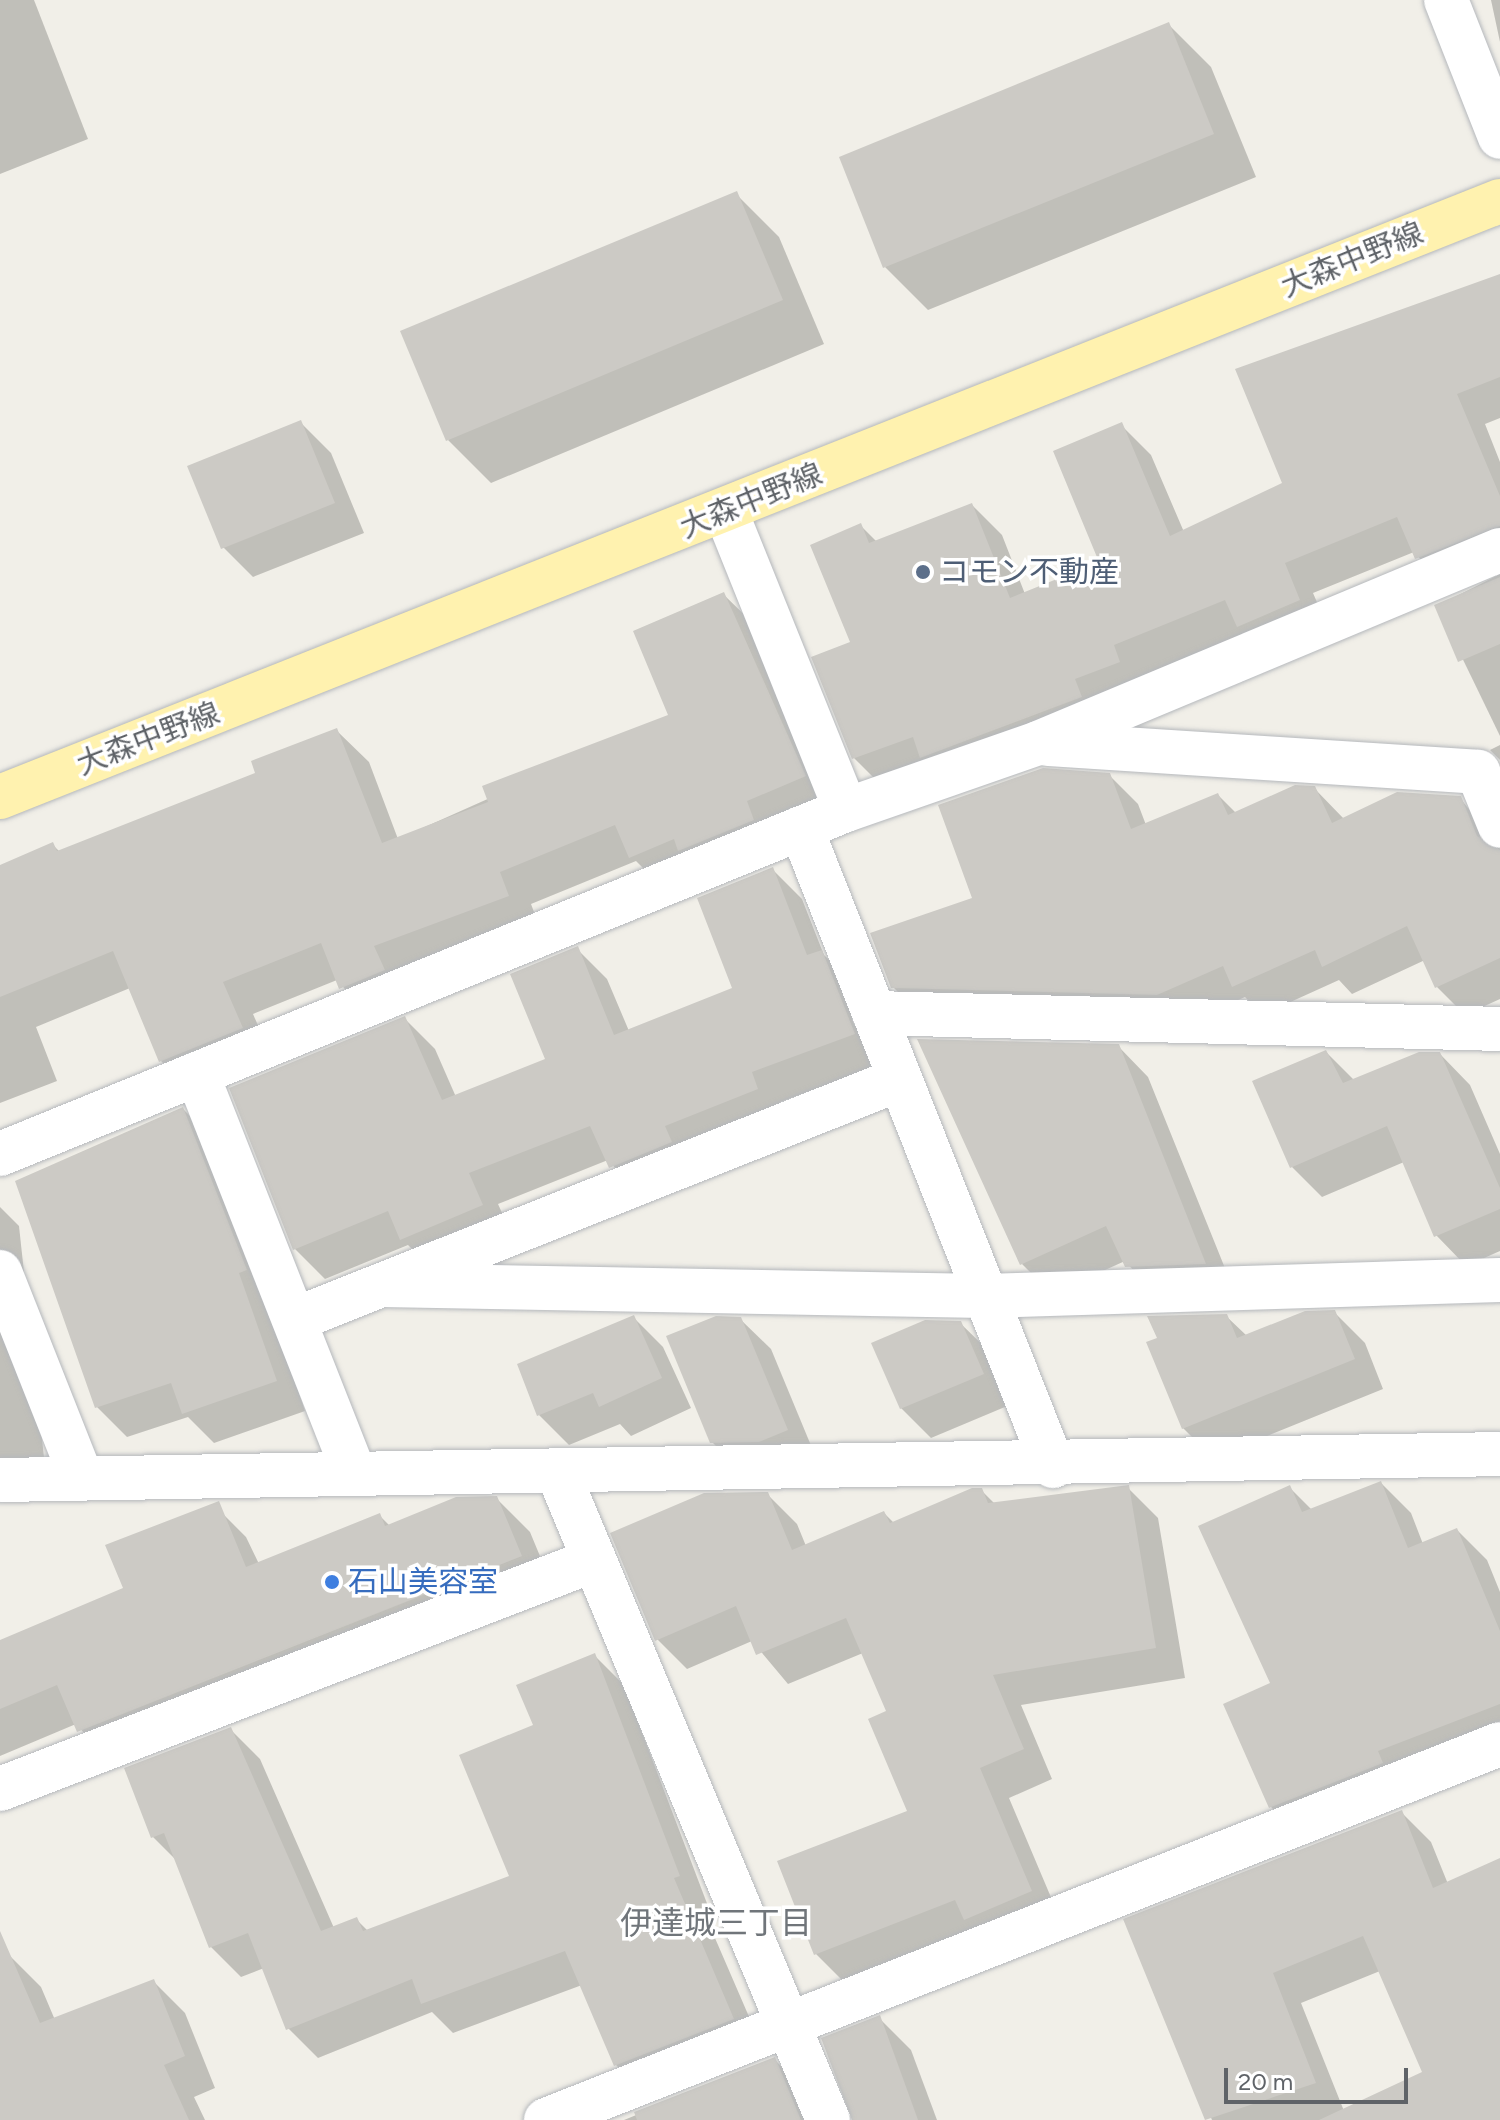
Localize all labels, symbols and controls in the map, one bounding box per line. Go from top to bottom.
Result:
street label: 大森中野線 [1276,215,1428,305]
street label: 大森中野線 [675,456,827,546]
place label: コモン不動産 [939,554,1119,590]
marker: コモン不動産 [914,563,932,581]
street label: 大森中野線 [72,695,224,783]
place label: 石山美容室 [348,1564,498,1600]
marker: 石山美容室 [323,1573,341,1591]
district label: 伊達城三丁目 [620,1904,812,1942]
scale bar [1228,2052,1412,2102]
text: 20 m [1238,2067,1293,2096]

